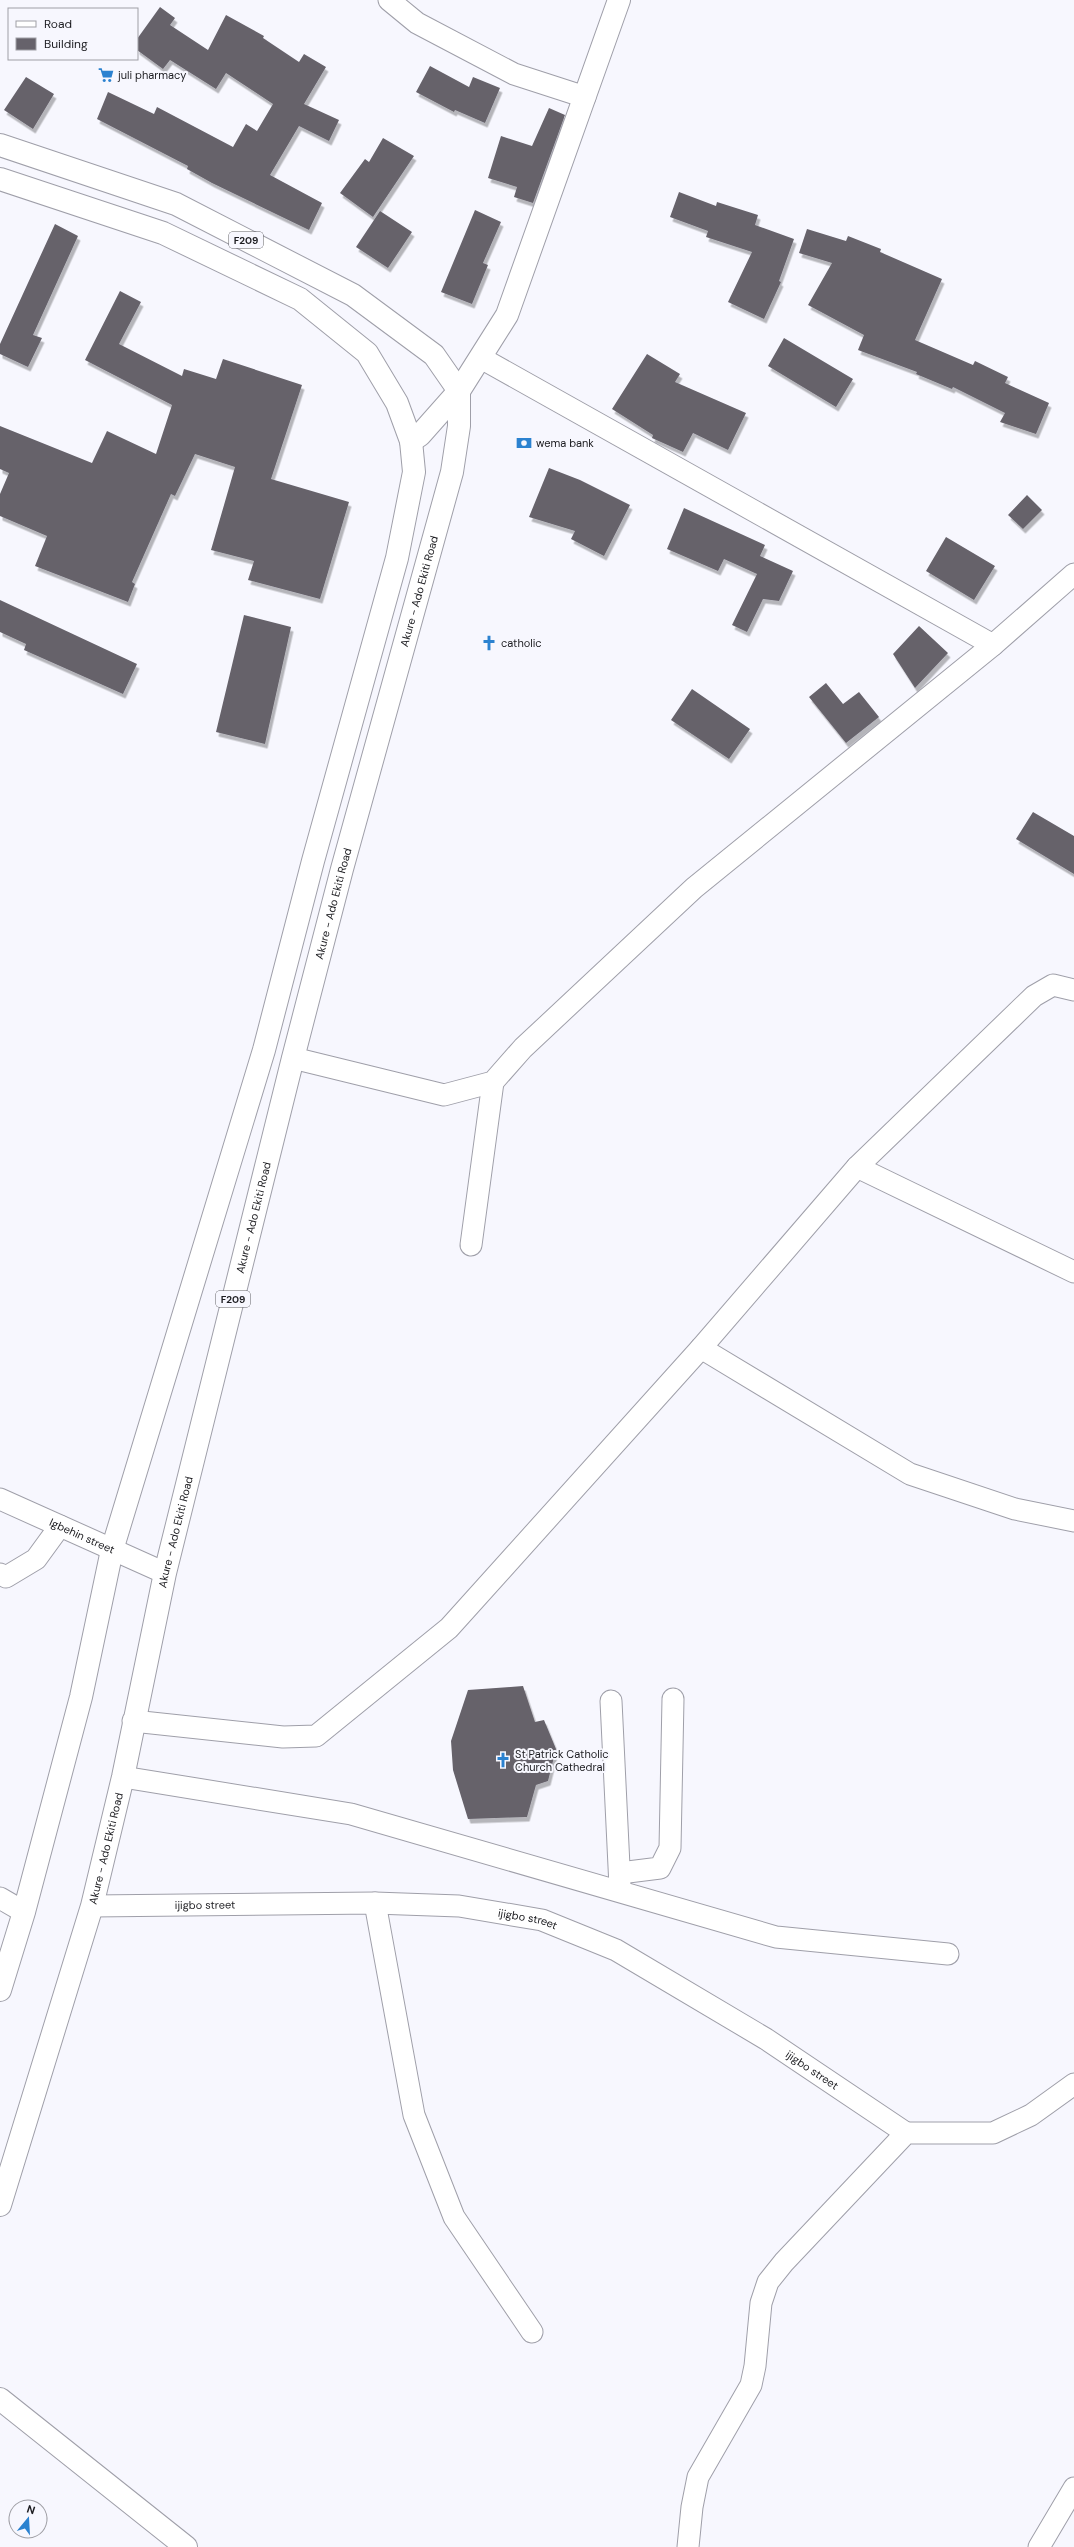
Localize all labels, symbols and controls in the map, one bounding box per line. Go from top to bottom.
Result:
legend [8,8,138,60]
text: Road [44,16,72,32]
text: Building [44,36,88,52]
supermarket icon: juli pharmacy [97,66,115,84]
place label: juli pharmacy [117,68,186,82]
road number: F209 [229,232,263,248]
bank icon: wema bank [515,434,533,452]
place label: wema bank [536,436,594,450]
street label: Akure - Ado Ekiti Road [397,534,441,648]
church icon: catholic [480,634,498,652]
place label: catholic [501,636,542,650]
street label: Akure - Ado Ekiti Road [312,846,355,961]
street label: Akure - Ado Ekiti Road [233,1160,274,1275]
road number: F209 [216,1291,250,1307]
street label: Akure - Ado Ekiti Road [155,1475,196,1589]
street label: Igbehin street [47,1515,117,1557]
place label: St Patrick Catholic Church Cathedral [515,1747,609,1774]
church icon: St Patrick Catholic Church Cathedral [494,1751,512,1769]
street label: Akure - Ado Ekiti Road [86,1791,126,1906]
street label: ijigbo street [175,1897,235,1912]
street label: ijigbo street [497,1906,559,1933]
street label: ijigbo street [783,2047,841,2093]
north arrow [8,2499,48,2539]
text: N [25,2502,37,2517]

